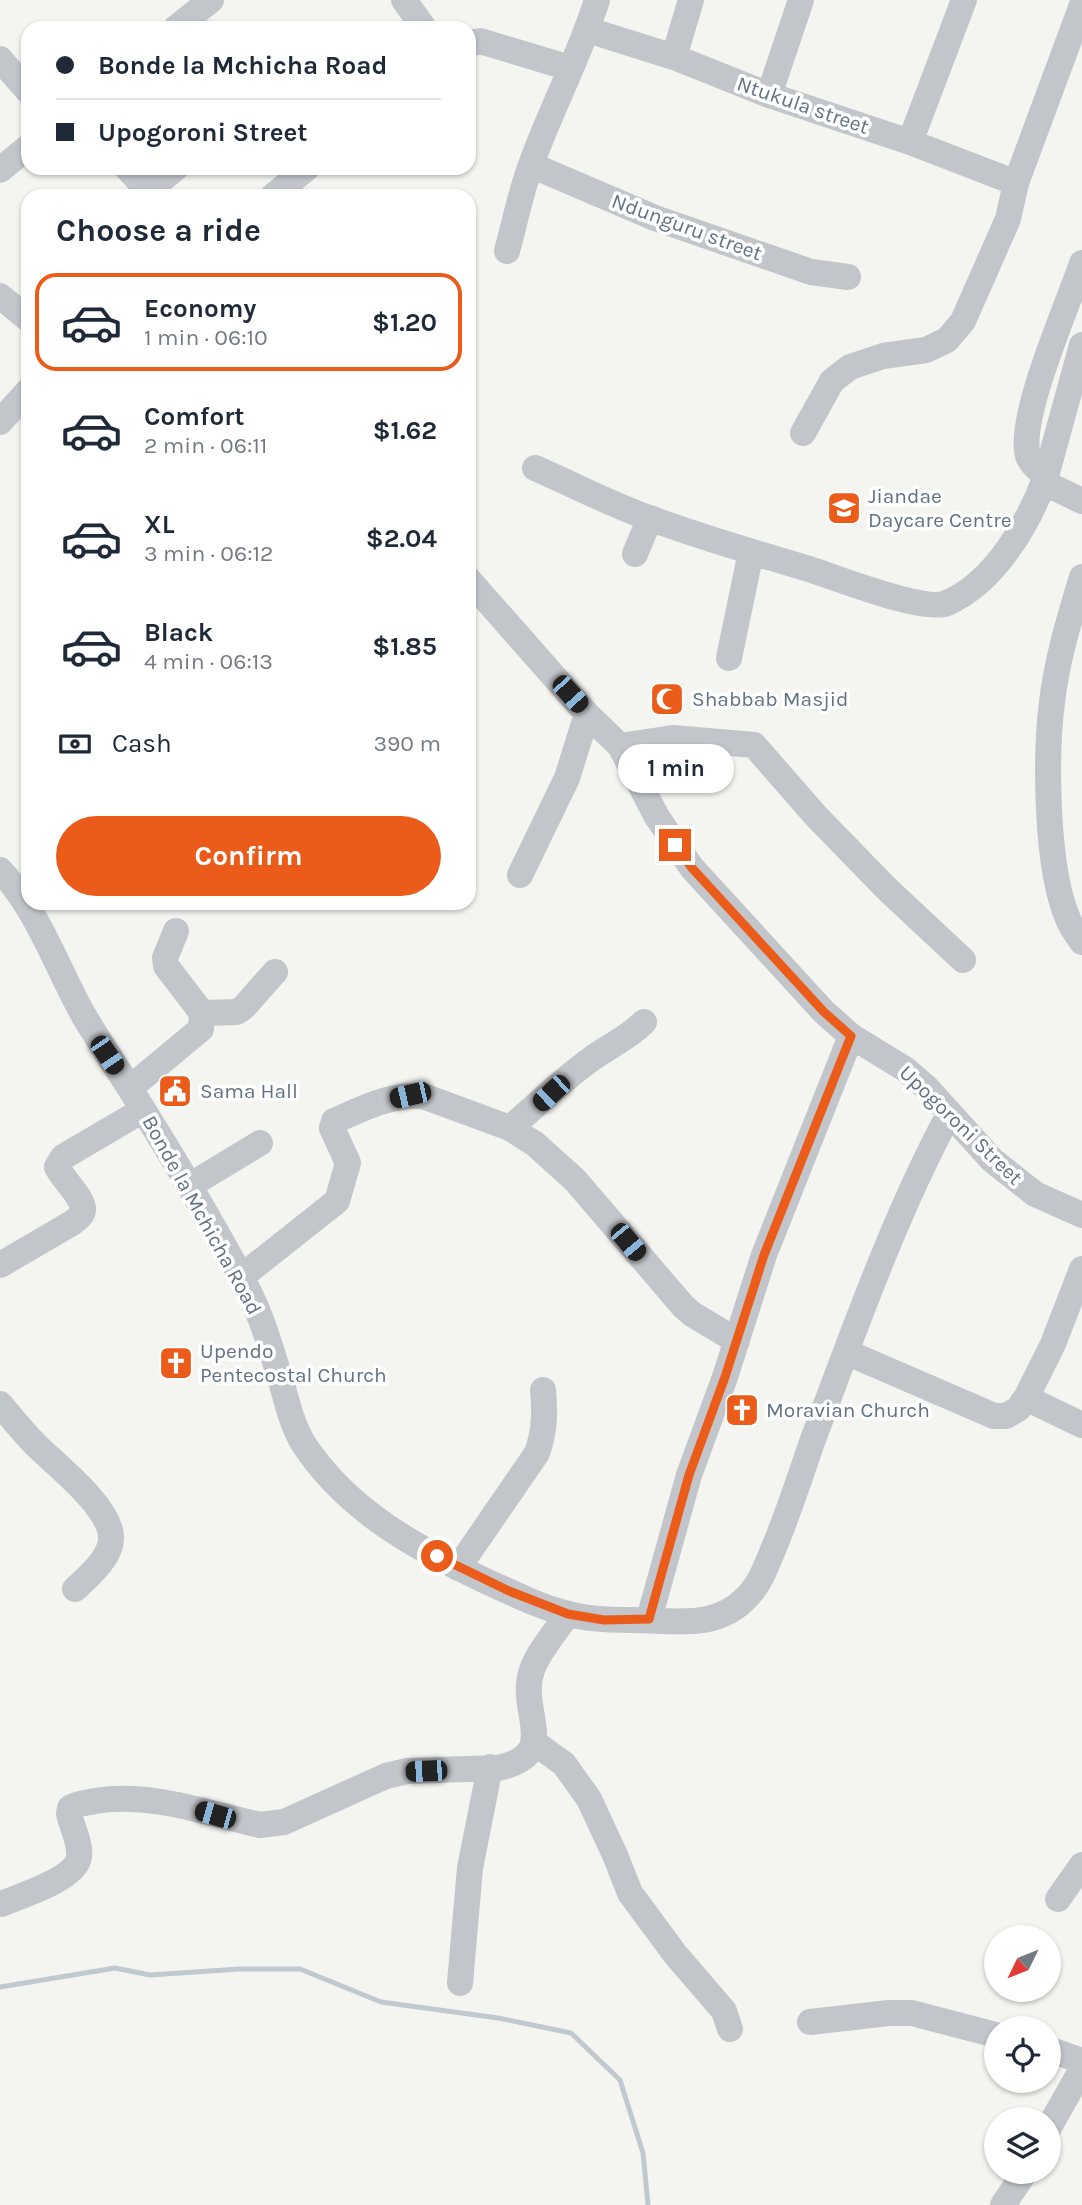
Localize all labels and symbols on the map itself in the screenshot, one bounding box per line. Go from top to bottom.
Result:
street label: Ntukula street [734,71,872,139]
street label: Ndunguru street [609,189,765,265]
place label: Jiandae Daycare Centre [868,484,1012,532]
school or university icon: Jiandae Daycare Centre [825,489,863,527]
car [549,671,592,717]
mosque icon: Shabbab Masjid [648,680,686,718]
place label: Shabbab Masjid [692,687,848,711]
callout: 1 min [617,744,733,792]
route end [659,829,691,861]
car [87,1032,128,1078]
street label: Upogoroni Street [895,1060,1027,1190]
car [529,1071,574,1115]
public building icon: Sama Hall [156,1072,194,1110]
place label: Sama Hall [200,1079,298,1103]
car [388,1080,433,1110]
street label: Bonde la Mchicha Road [137,1111,267,1319]
car [607,1219,650,1265]
place label: Upendo Pentecostal Church [200,1339,387,1387]
church icon: Upendo Pentecostal Church [157,1344,195,1382]
church icon: Moravian Church [723,1391,761,1429]
place label: Moravian Church [766,1398,930,1422]
route start [421,1540,453,1572]
car [405,1760,448,1782]
car [192,1799,239,1831]
north arrow [984,1925,1060,2002]

